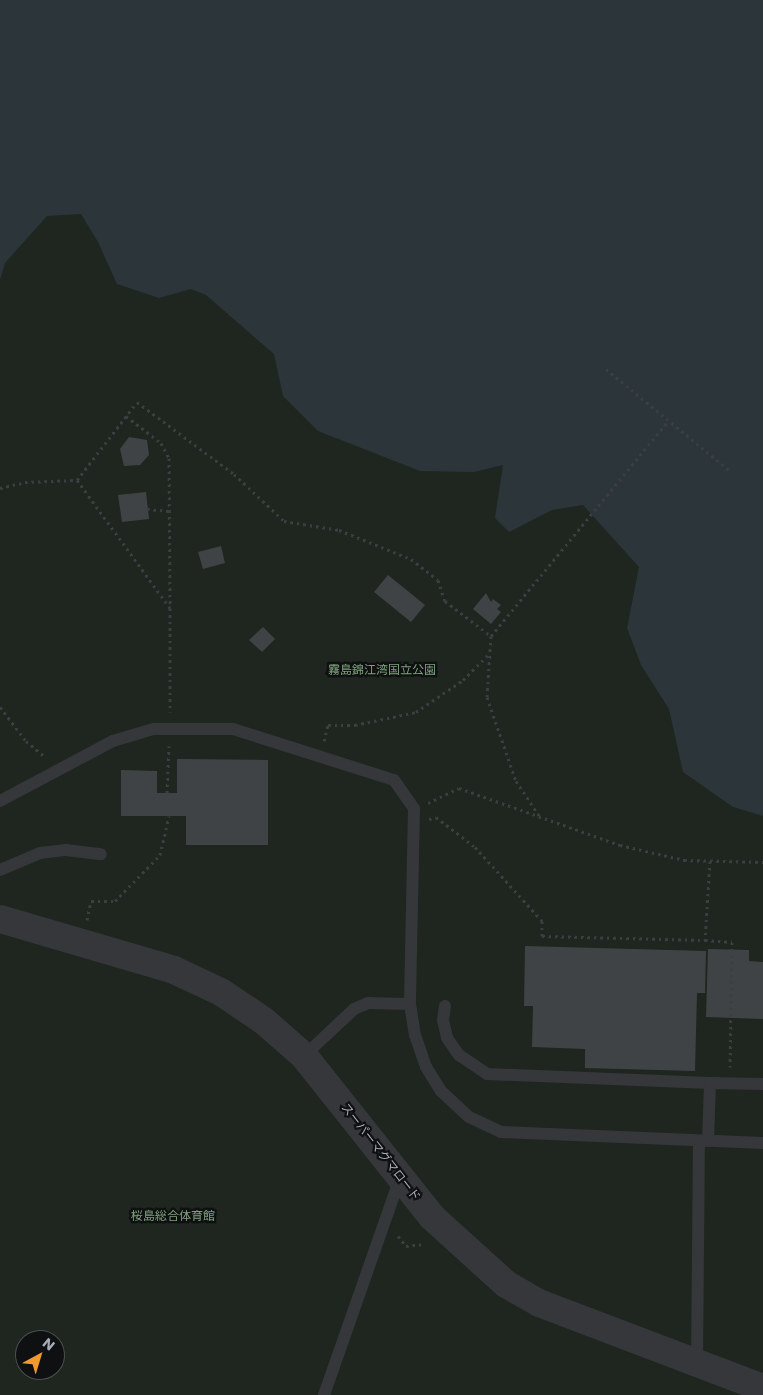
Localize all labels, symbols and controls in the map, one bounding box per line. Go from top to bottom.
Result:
park label: 霧島錦江湾国立公園 [328,663,436,677]
street label: スーパーマグマロード [338,1100,424,1204]
park label: 桜島総合体育館 [131,1209,215,1223]
north arrow [15,1330,65,1380]
text: N [38,1333,59,1355]

